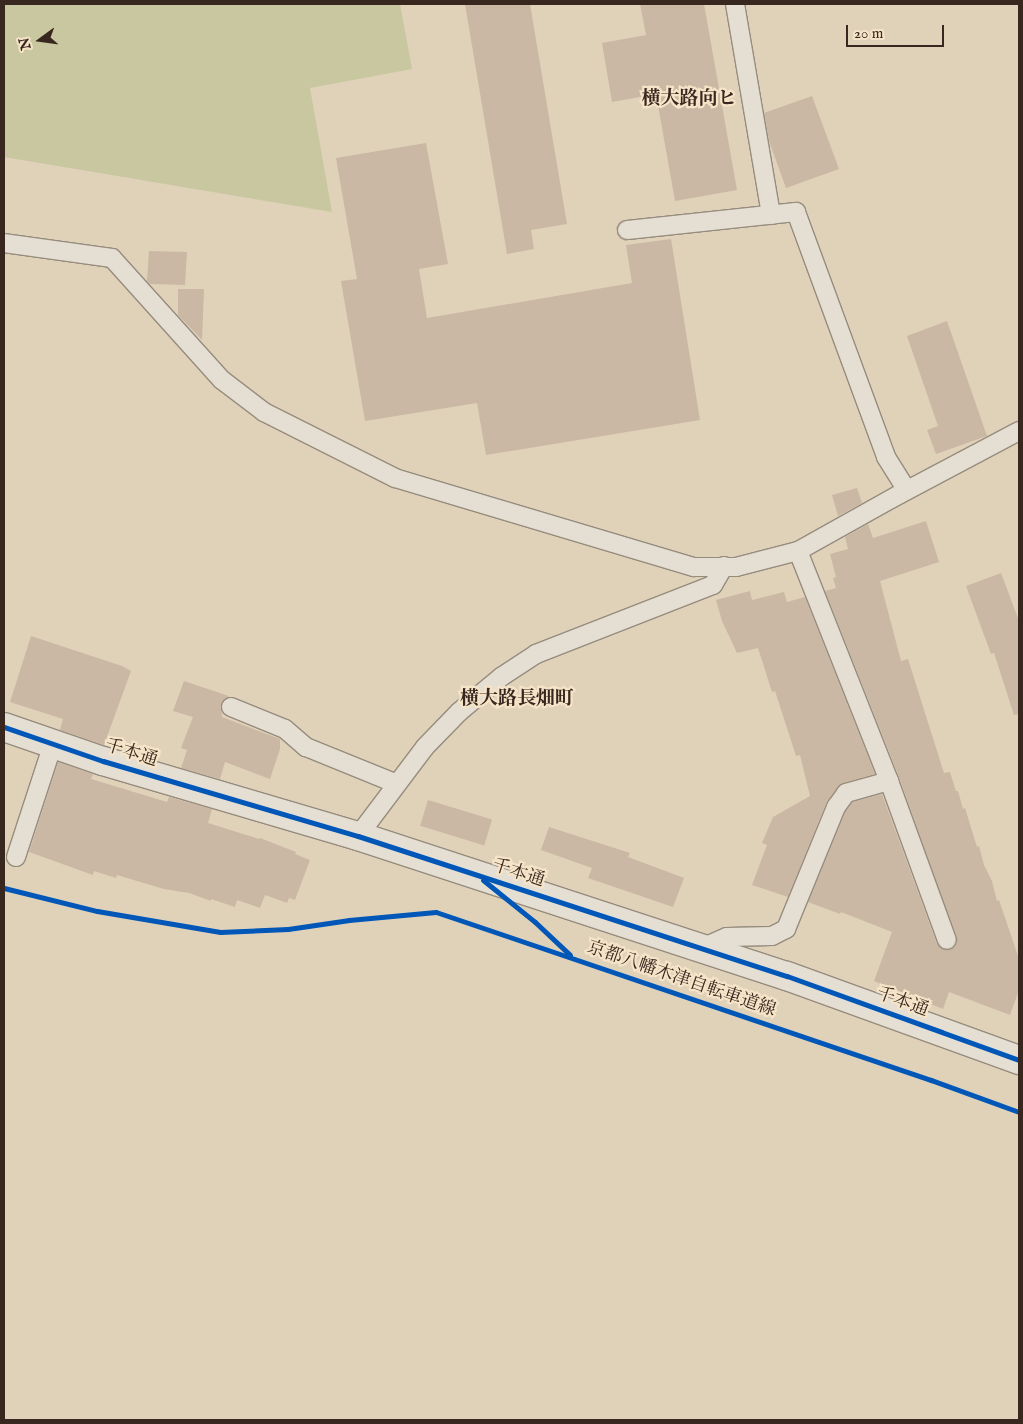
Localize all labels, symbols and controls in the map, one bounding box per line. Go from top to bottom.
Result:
north arrow [15,15,65,65]
scale bar [848,15,946,47]
text: 20 m [854,24,883,43]
text: N [15,36,36,52]
district label: 横大路向ヒ [642,89,736,111]
district label: 横大路長畑町 [460,689,574,711]
street label: 千本通 [102,736,160,772]
street label: 千本通 [489,855,547,893]
street label: 京都八幡木津自転車道線 [584,938,778,1022]
street label: 千本通 [873,984,931,1022]

